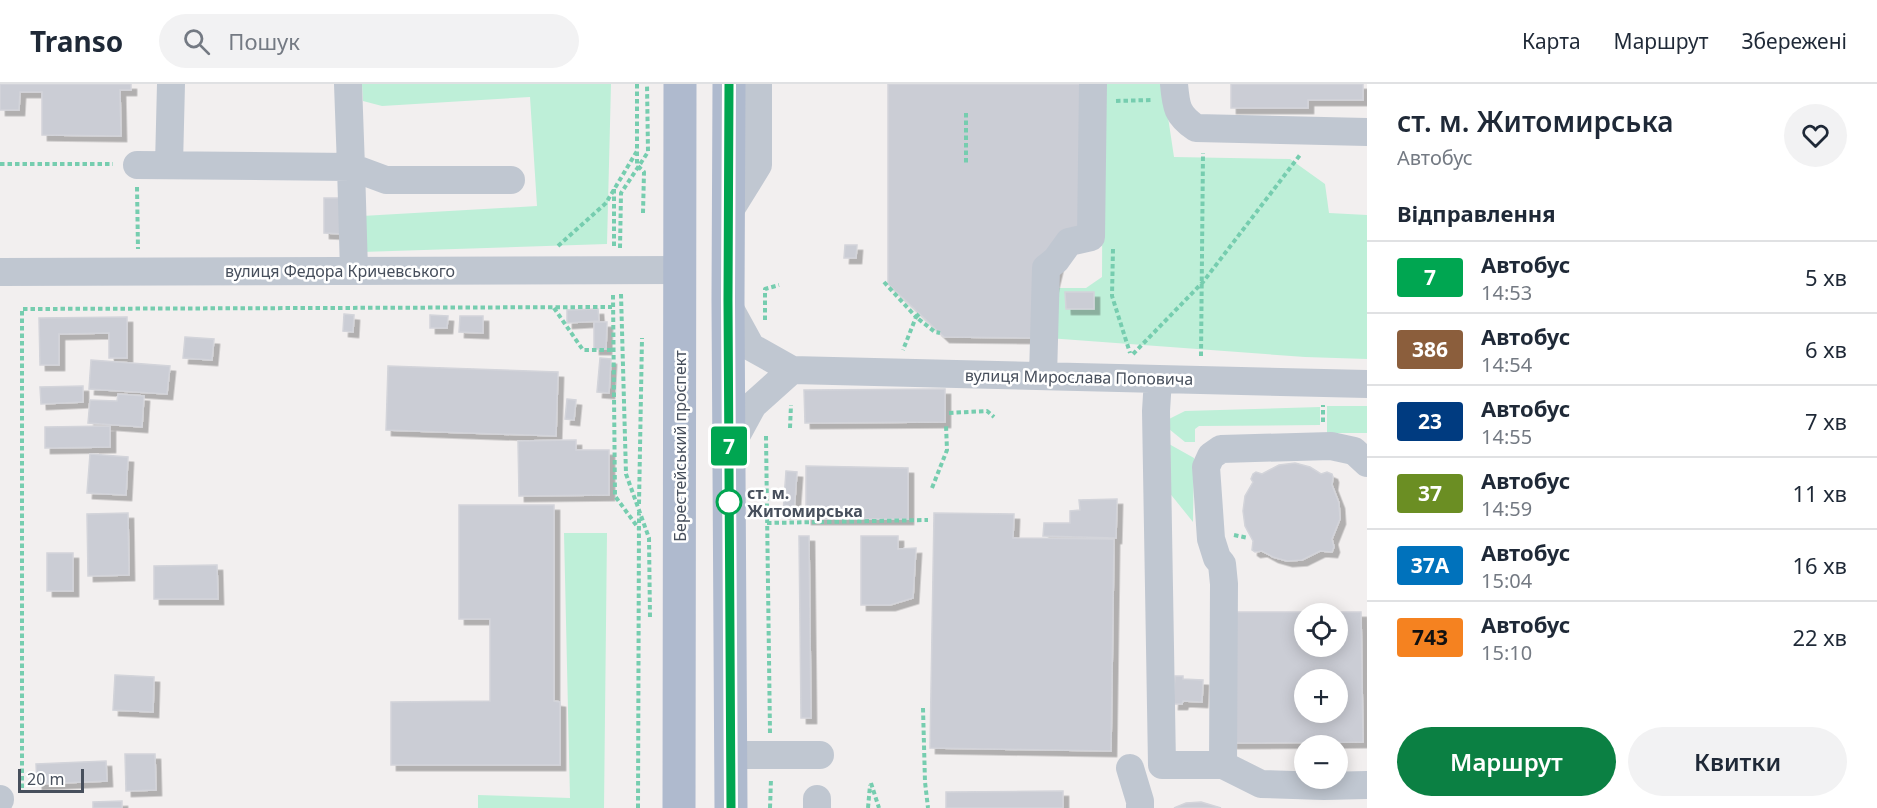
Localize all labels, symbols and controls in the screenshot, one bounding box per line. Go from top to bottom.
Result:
search box [159,14,579,68]
text: Transo [30,22,123,60]
icon: search [180,25,213,58]
text: Пошук [228,26,300,56]
text: Карта [1522,27,1581,55]
text: Маршрут [1614,27,1708,55]
text: Збережені [1741,27,1847,55]
text: ст. м. Житомирська [1397,102,1673,140]
button: heart [1784,104,1847,167]
text: Автобус [1397,144,1473,171]
text: Відправлення [1397,198,1556,228]
text: Автобус [1481,249,1570,279]
street label: вулиця Федора Кричевського [225,260,455,282]
text: 5 хв [1805,262,1847,292]
text: 7 [1424,263,1436,291]
text: 14:53 [1481,279,1532,306]
text: Автобус [1481,321,1570,351]
text: 6 хв [1805,334,1847,364]
text: 386 [1412,335,1448,363]
street label: Берестейський проспект [669,350,691,542]
text: 14:54 [1481,351,1532,378]
street label: вулиця Мирослава Поповича [965,364,1193,390]
text: Автобус [1481,393,1570,423]
text: 7 хв [1805,406,1847,436]
text: 23 [1418,407,1442,435]
text: 14:55 [1481,423,1532,450]
line badge: 7 [710,426,748,466]
text: 7 [723,432,735,460]
text: Автобус [1481,465,1570,495]
text: 11 хв [1792,478,1847,508]
text: 37 [1418,479,1442,507]
place label: ст. м. Житомирська [747,482,863,522]
marker: ст. м. Житомирська [716,489,742,515]
text: 14:59 [1481,495,1532,522]
text: Автобус [1481,537,1570,567]
text: 16 хв [1792,550,1847,580]
text: 37А [1411,551,1449,579]
text: 15:04 [1481,567,1532,594]
map controls [1294,603,1348,789]
button: locate [1294,603,1348,657]
text: Автобус [1481,609,1570,639]
text: 22 хв [1792,622,1847,652]
text: 743 [1412,623,1448,651]
text: 15:10 [1481,639,1532,666]
button: + [1294,669,1348,723]
button: Маршрут [1397,727,1616,796]
button: Квитки [1628,727,1847,796]
button: − [1294,735,1348,789]
scale bar [18,766,84,794]
text: 20 m [27,768,64,790]

